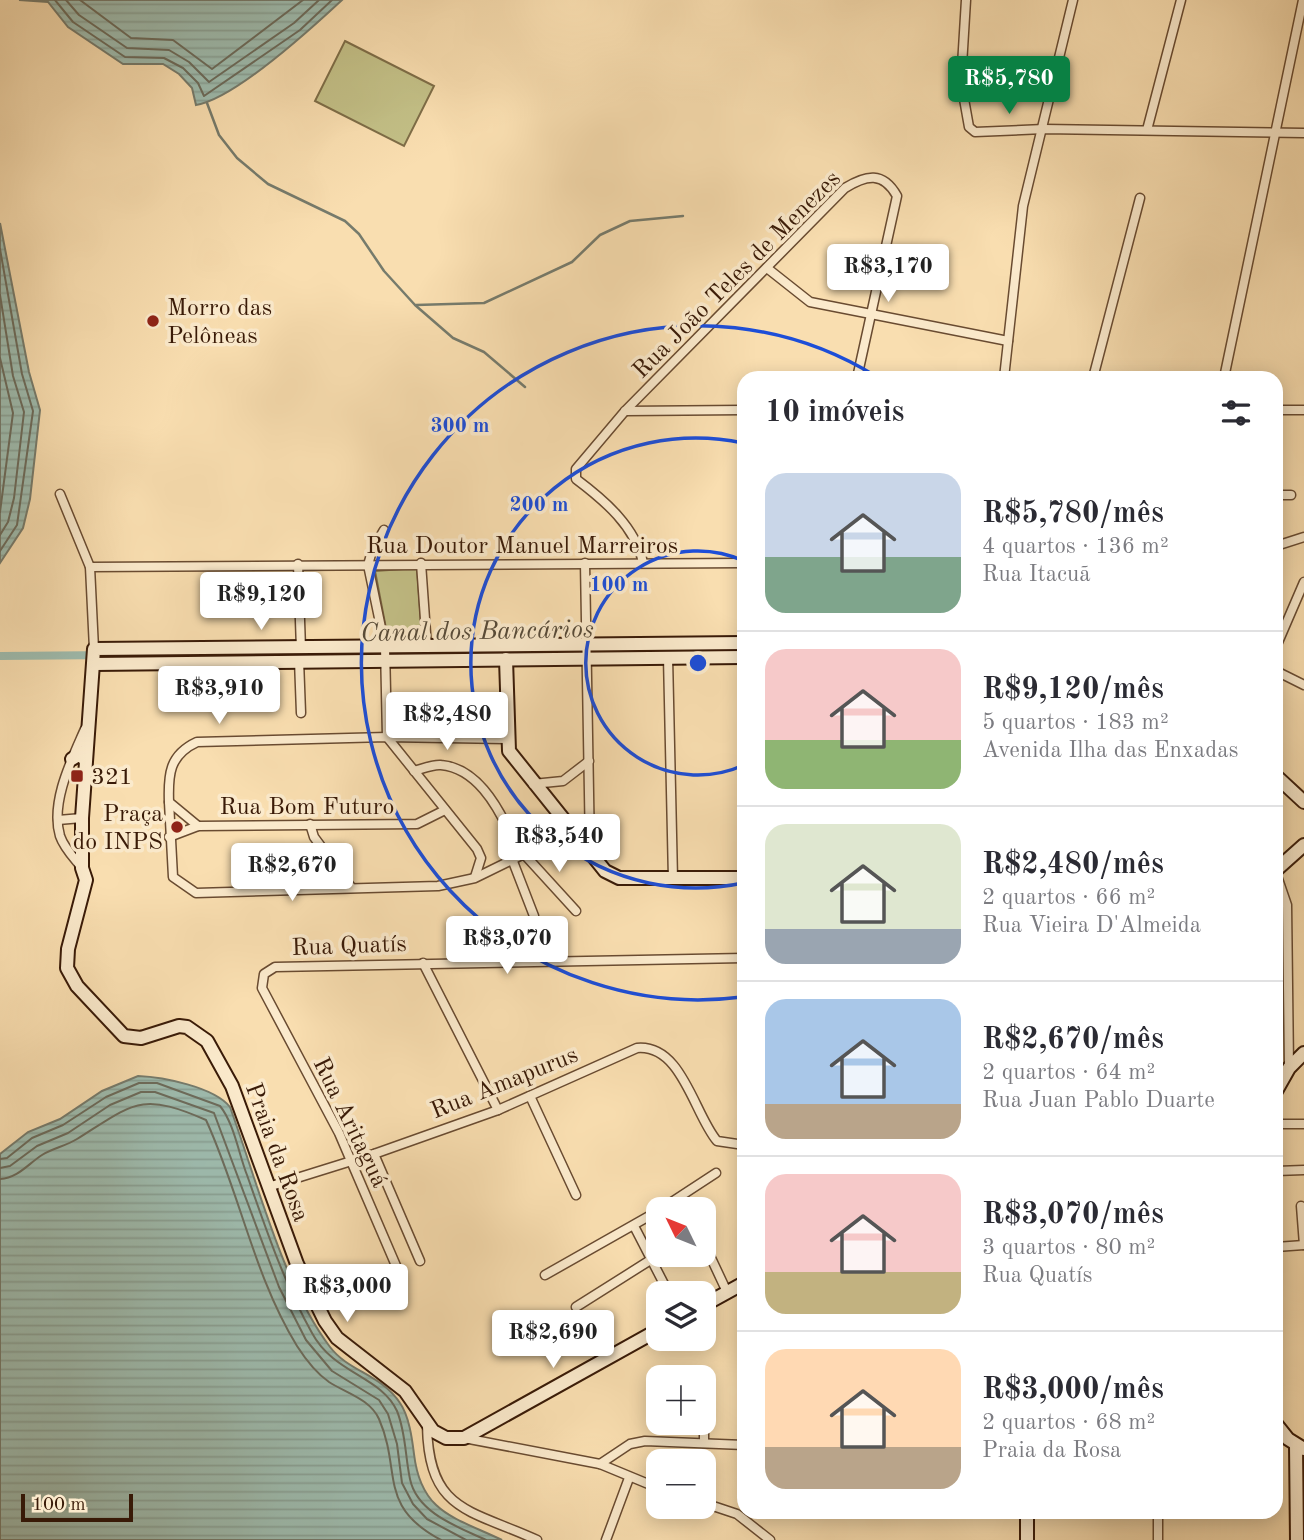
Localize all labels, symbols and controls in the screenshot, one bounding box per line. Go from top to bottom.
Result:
pin: R$5,780 [944,57,1074,116]
text: R$5,780 [964,67,1054,90]
street label: Rua João Teles de Menezes [629,167,846,384]
pin: R$3,170 [823,244,953,304]
text: R$3,170 [843,255,933,278]
place label: Morro das Pelôneas [167,297,272,349]
marker: Morro das Pelôneas [145,313,161,329]
icon: filters [1217,394,1255,432]
text: 10 imóveis [765,398,904,428]
text: 300 m [430,416,490,437]
text: 200 m [509,495,569,516]
text: R$5,780/mês [982,499,1164,529]
icon: home [821,501,905,585]
street label: Rua Doutor Manuel Marreiros [366,535,678,559]
text: 4 quartos · 136 m² [982,535,1169,558]
text: Rua Itacuã [982,563,1091,586]
pin: R$9,120 [196,572,326,632]
text: 100 m [589,575,649,596]
text: R$9,120 [216,583,306,606]
water label: Canal dos Bancários [360,617,594,647]
centre of rings [686,651,710,675]
pin: R$3,910 [154,666,284,726]
text: R$9,120/mês [982,675,1164,705]
text: R$3,910 [174,677,264,700]
icon: home [821,677,905,761]
pin: R$2,480 [382,692,512,752]
text: R$2,480 [402,703,492,726]
text: 5 quartos · 183 m² [982,711,1169,734]
text: Avenida Ilha das Enxadas [982,739,1239,762]
place label: 321 [91,766,133,790]
marker: 321 [69,768,85,784]
street label: Rua Bom Futuro [220,796,394,820]
place label: Praça do INPS [73,803,163,855]
pin: R$3,540 [494,814,624,874]
marker: Praça do INPS [169,819,185,835]
text: R$3,540 [514,825,604,848]
pin: R$2,670 [227,844,357,903]
text: R$2,480/mês [982,850,1164,880]
icon: home [821,852,905,936]
text: R$2,670 [247,854,337,877]
text: 2 quartos · 66 m² [982,886,1155,909]
text: Rua Vieira D'Almeida [982,914,1201,937]
pin: R$3,070 [442,916,572,976]
text: R$3,070 [462,927,552,950]
street label: Rua Quatís [291,933,407,961]
text: R$2,670/mês [982,1025,1164,1055]
icon: home [821,1027,905,1111]
street label: Rua Amapurus [428,1043,582,1124]
street label: Rua Aritaguá [307,1054,391,1192]
text: 2 quartos · 64 m² [982,1061,1155,1084]
street label: Praia da Rosa [240,1080,312,1225]
text: Rua Juan Pablo Duarte [982,1089,1215,1112]
north arrow [646,1197,716,1267]
map controls [646,1197,716,1519]
text: R$3,070/mês [982,1200,1164,1230]
icon: home [821,1202,905,1286]
text: 3 quartos · 80 m² [982,1236,1155,1259]
pin: R$3,000 [282,1264,412,1324]
text: Rua Quatís [982,1264,1093,1287]
text: R$3,000 [302,1275,392,1298]
button: layers [646,1281,716,1351]
pin: R$2,690 [488,1310,618,1370]
text: R$2,690 [508,1321,598,1344]
button: + [646,1365,716,1435]
text: R$3,000/mês [982,1375,1164,1405]
icon: home [821,1377,905,1461]
text: 2 quartos · 68 m² [982,1411,1155,1434]
text: Praia da Rosa [982,1439,1121,1462]
button: − [646,1449,716,1519]
scale bar [21,1491,133,1523]
text: 100 m [32,1496,85,1515]

